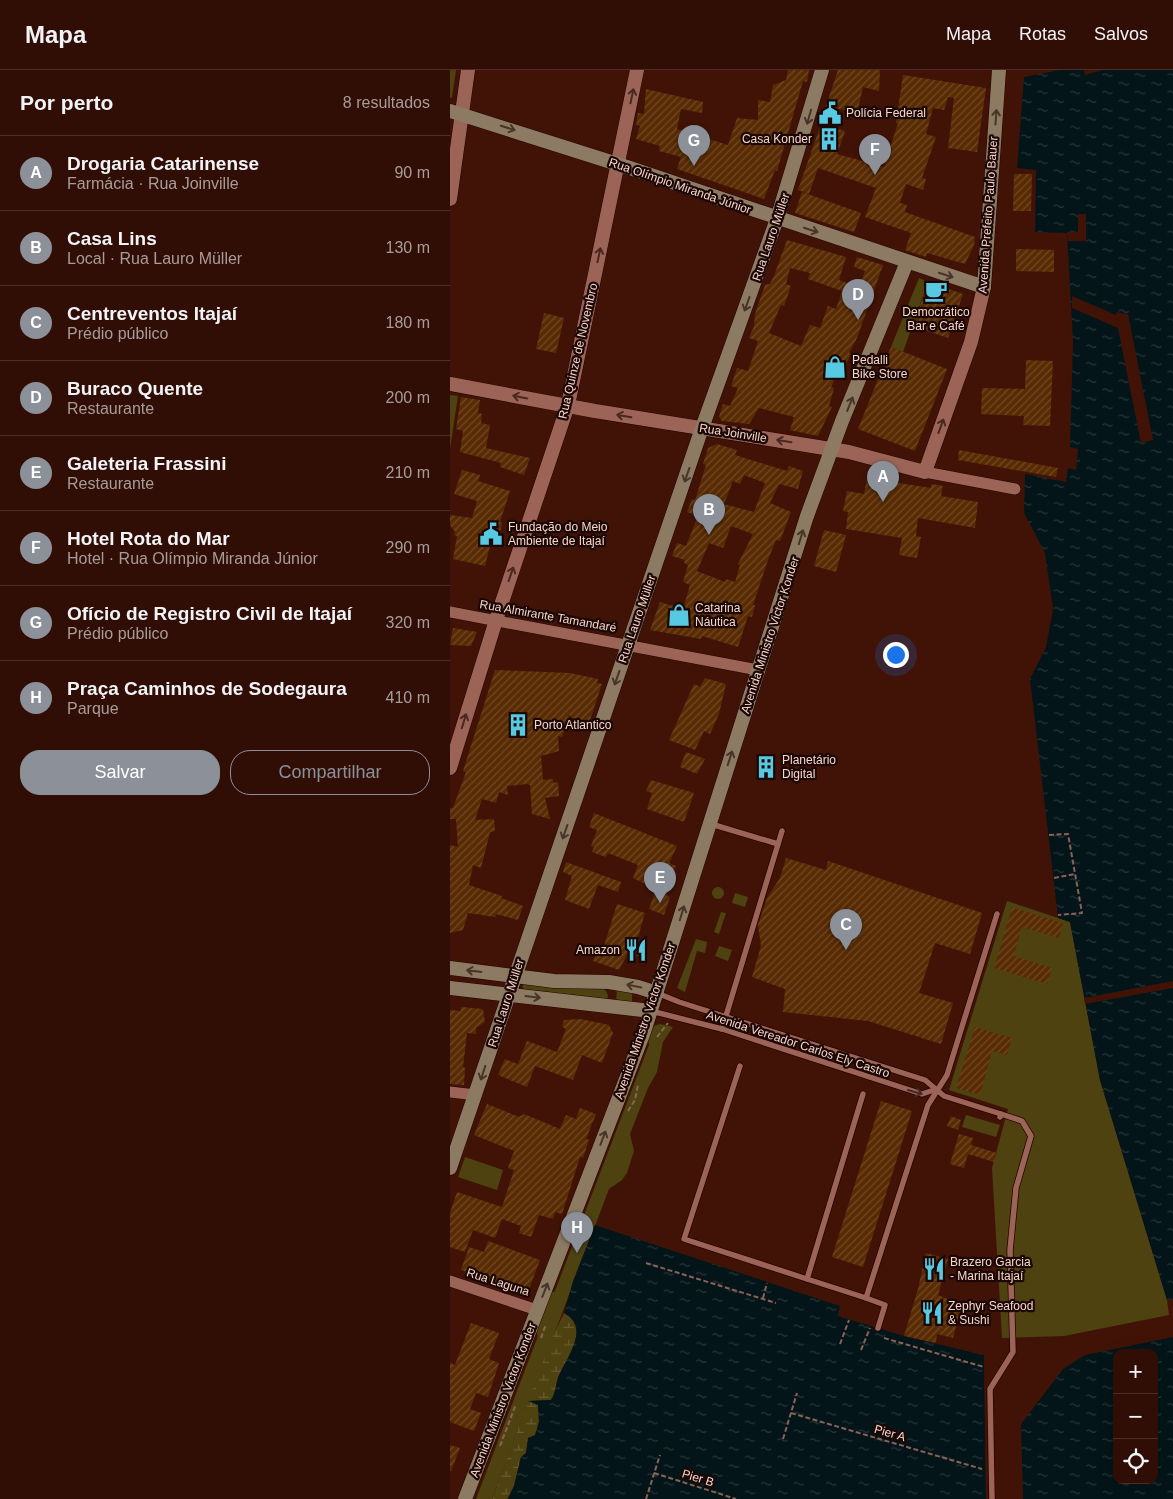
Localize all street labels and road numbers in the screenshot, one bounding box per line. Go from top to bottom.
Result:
street label: Avenida Prefeito Paulo Bauer [976,136,1000,294]
street label: Rua Olímpio Miranda Júnior [607,155,753,217]
street label: Rua Lauro Müller [749,191,793,283]
street label: Rua Quinze de Novembro [556,282,600,420]
street label: Rua Joinville [698,421,768,445]
street label: Avenida Ministro Victor Konder [738,555,802,715]
street label: Rua Lauro Müller [615,573,659,665]
street label: Rua Almirante Tamandaré [479,597,618,635]
street label: Avenida Ministro Victor Konder [612,941,678,1101]
street label: Rua Lauro Müller [485,957,527,1049]
street label: Avenida Vereador Carlos Ely Castro [705,1008,892,1080]
street label: Rua Laguna [465,1265,532,1299]
street label: Avenida Ministro Victor Konder [467,1321,539,1479]
street label: Pier A [873,1422,907,1444]
street label: Pier B [680,1467,716,1489]

